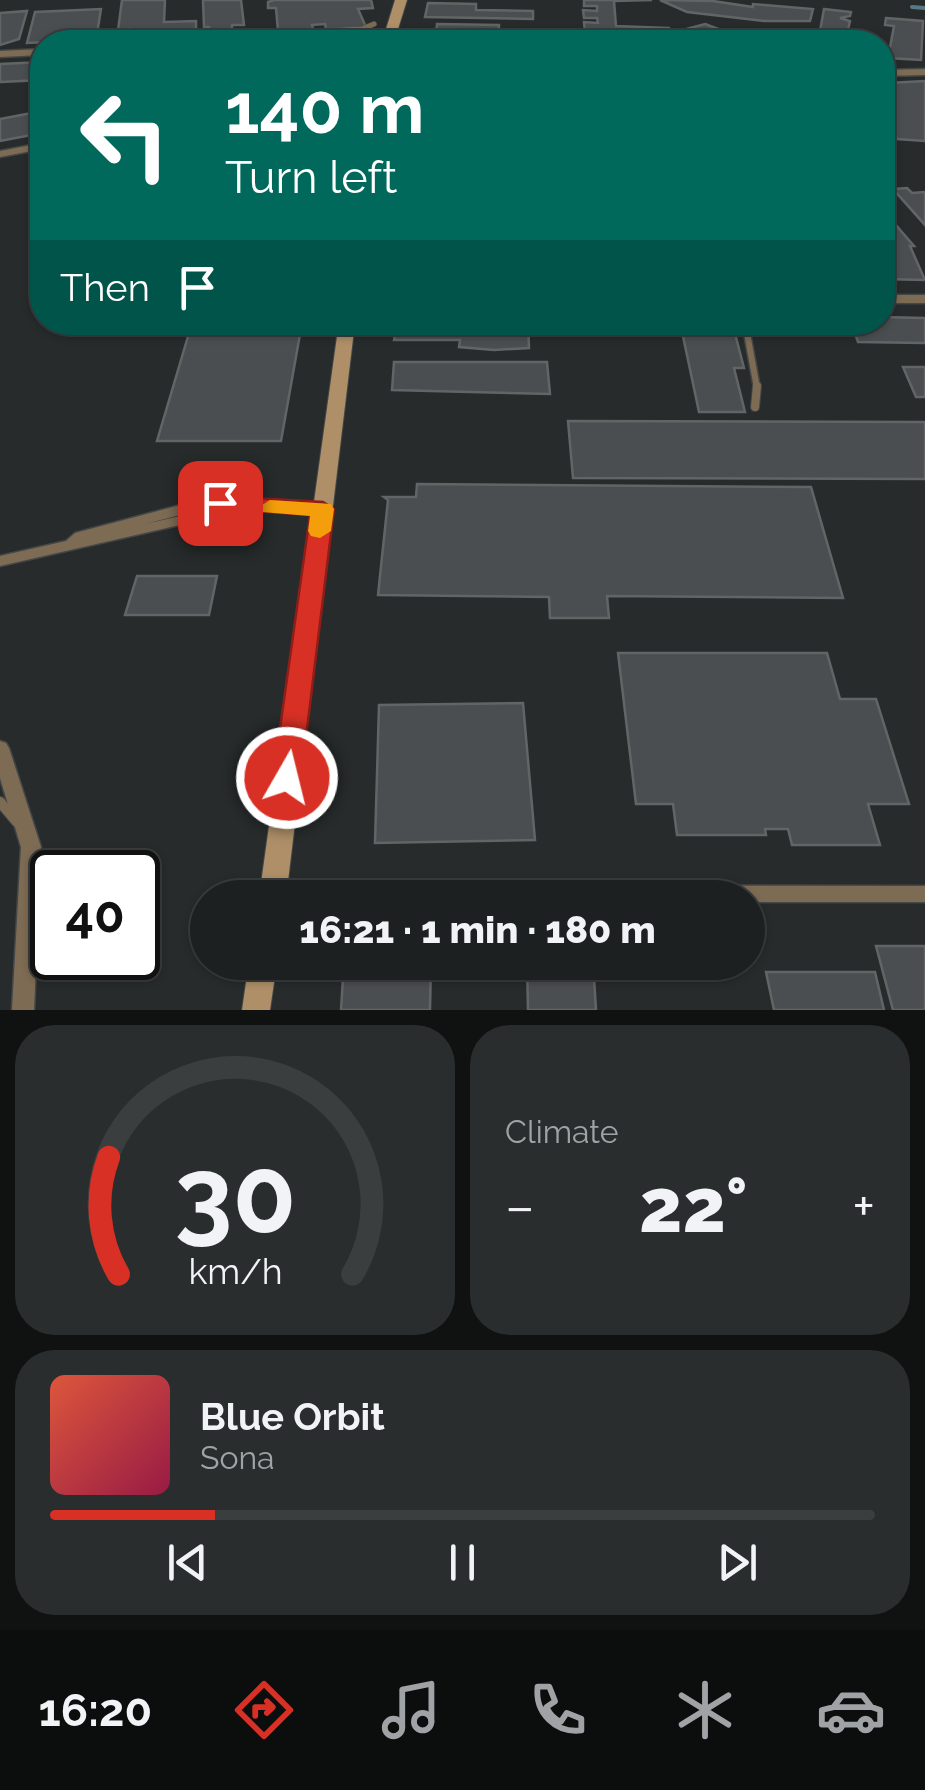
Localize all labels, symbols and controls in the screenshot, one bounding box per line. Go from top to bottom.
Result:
text: 140 m [225,67,425,149]
icon: left [60,70,190,200]
text: Turn left [225,151,397,204]
icon: arrive [170,260,225,315]
text: Then [60,265,150,310]
pin [178,461,263,546]
icon: arrive [193,476,248,531]
position arrow [235,726,339,830]
speed limit sign: 40 [30,850,160,980]
text: 16:21 · 1 min · 180 m [299,907,656,952]
text: Climate [505,1113,619,1150]
text: 30 [174,1134,296,1256]
text: 22° [639,1161,748,1250]
text: − [505,1174,535,1239]
text: + [852,1174,875,1239]
text: km/h [188,1250,282,1292]
text: Blue Orbit [200,1394,385,1439]
text: Sona [200,1439,275,1476]
icon: previous [160,1535,215,1590]
icon: pause [435,1535,490,1590]
icon: next [710,1535,765,1590]
icon: directions [229,1675,299,1745]
icon: music [376,1675,446,1745]
icon: phone [523,1675,593,1745]
icon: climate [670,1675,740,1745]
icon: car [816,1675,886,1745]
text: 16:20 [38,1684,152,1737]

